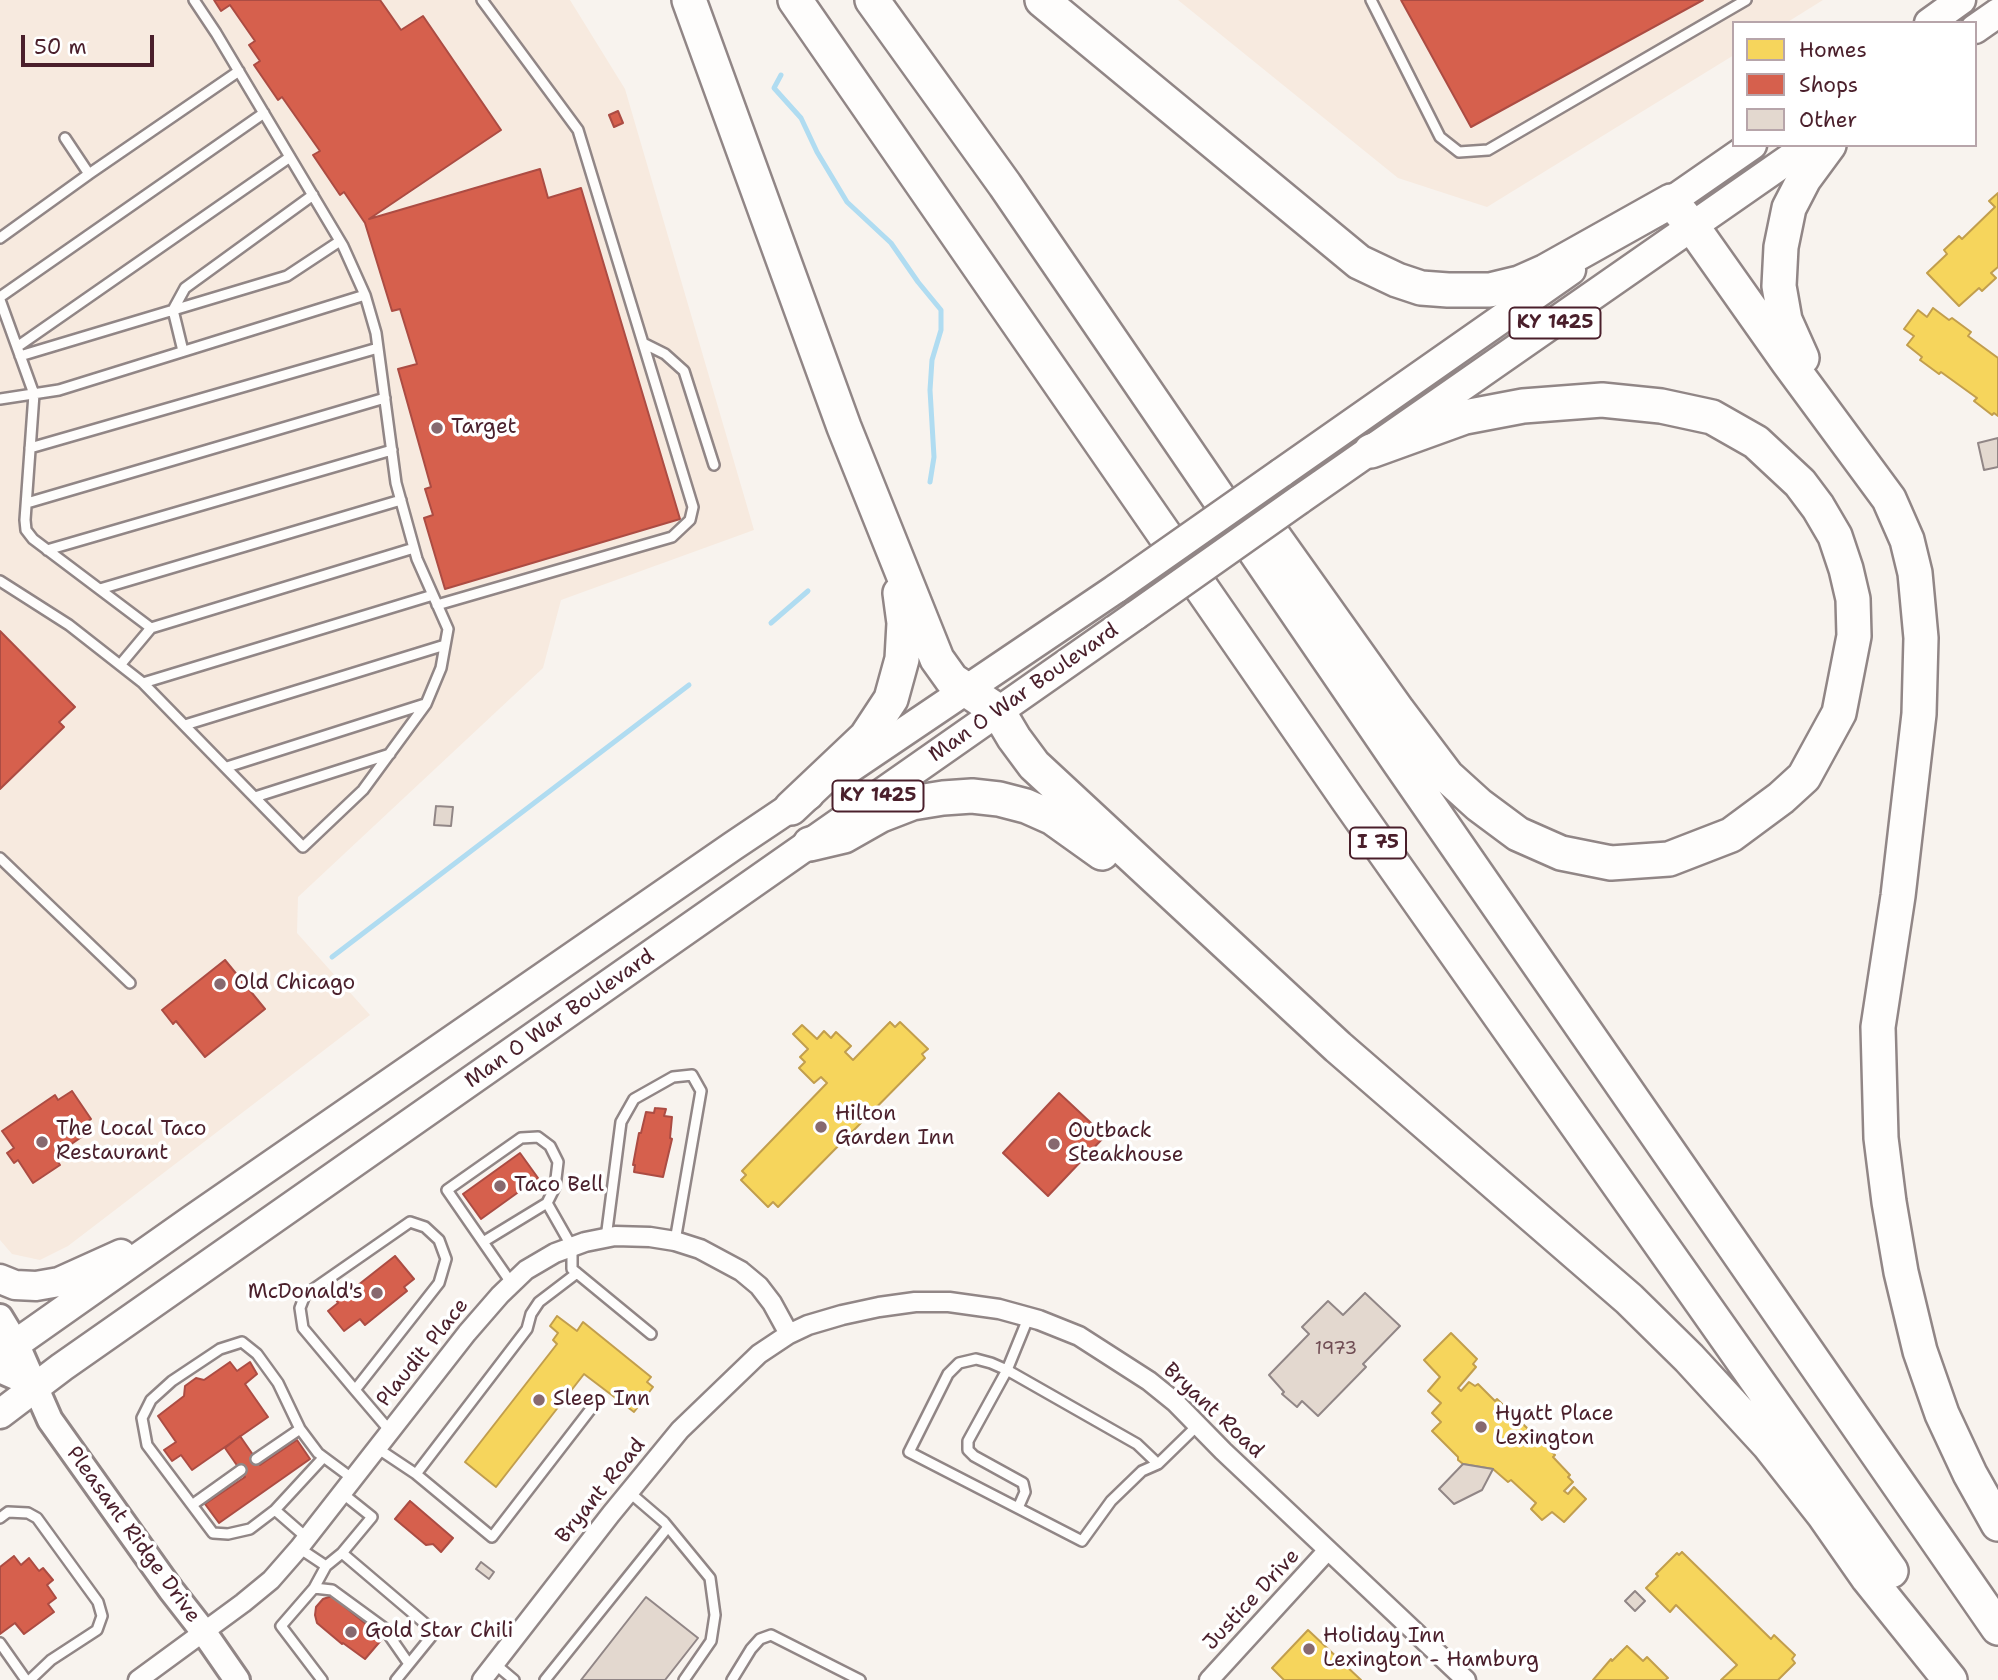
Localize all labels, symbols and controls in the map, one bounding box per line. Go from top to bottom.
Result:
scale bar [24,21,158,65]
legend [1732,21,1977,147]
text: 50 m [34,33,87,61]
text: Homes [1799,36,1867,64]
text: Shops [1799,71,1858,99]
text: Other [1799,106,1857,134]
road number: KY 1425 [1510,308,1600,338]
place label: Target [451,415,517,441]
marker: Target [429,420,445,436]
street label: Man O War Boulevard [924,618,1124,768]
road number: KY 1425 [832,780,924,811]
road number: I 75 [1350,828,1406,858]
street label: Man O War Boulevard [460,944,660,1094]
place label: Old Chicago [234,971,355,997]
marker: Old Chicago [212,976,228,992]
place label: Hilton Garden Inn [835,1102,954,1152]
place label: The Local Taco Restaurant [56,1117,207,1167]
marker: Hilton Garden Inn [813,1119,829,1135]
place label: Outback Steakhouse [1068,1119,1184,1169]
marker: The Local Taco Restaurant [34,1134,50,1150]
marker: Outback Steakhouse [1046,1136,1062,1152]
place label: Taco Bell [514,1173,604,1199]
marker: Taco Bell [492,1178,508,1194]
place label: McDonald's [248,1280,363,1306]
marker: McDonald's [369,1285,385,1301]
street label: Plaudit Place [372,1294,474,1412]
house number: 1973 [1315,1338,1357,1360]
street label: Bryant Road [1157,1358,1269,1464]
place label: Sleep Inn [553,1387,650,1413]
marker: Sleep Inn [531,1392,547,1408]
place label: Hyatt Place Lexington [1495,1402,1614,1452]
marker: Hyatt Place Lexington [1473,1419,1489,1435]
street label: Bryant Road [551,1433,651,1549]
street label: Pleasant Ridge Drive [61,1442,205,1628]
street label: Justice Drive [1199,1544,1305,1656]
place label: Gold Star Chili [365,1619,513,1645]
marker: Gold Star Chili [343,1624,359,1640]
place label: Holiday Inn Lexington - Hamburg [1323,1624,1539,1674]
marker: Holiday Inn Lexington - Hamburg [1301,1641,1317,1657]

